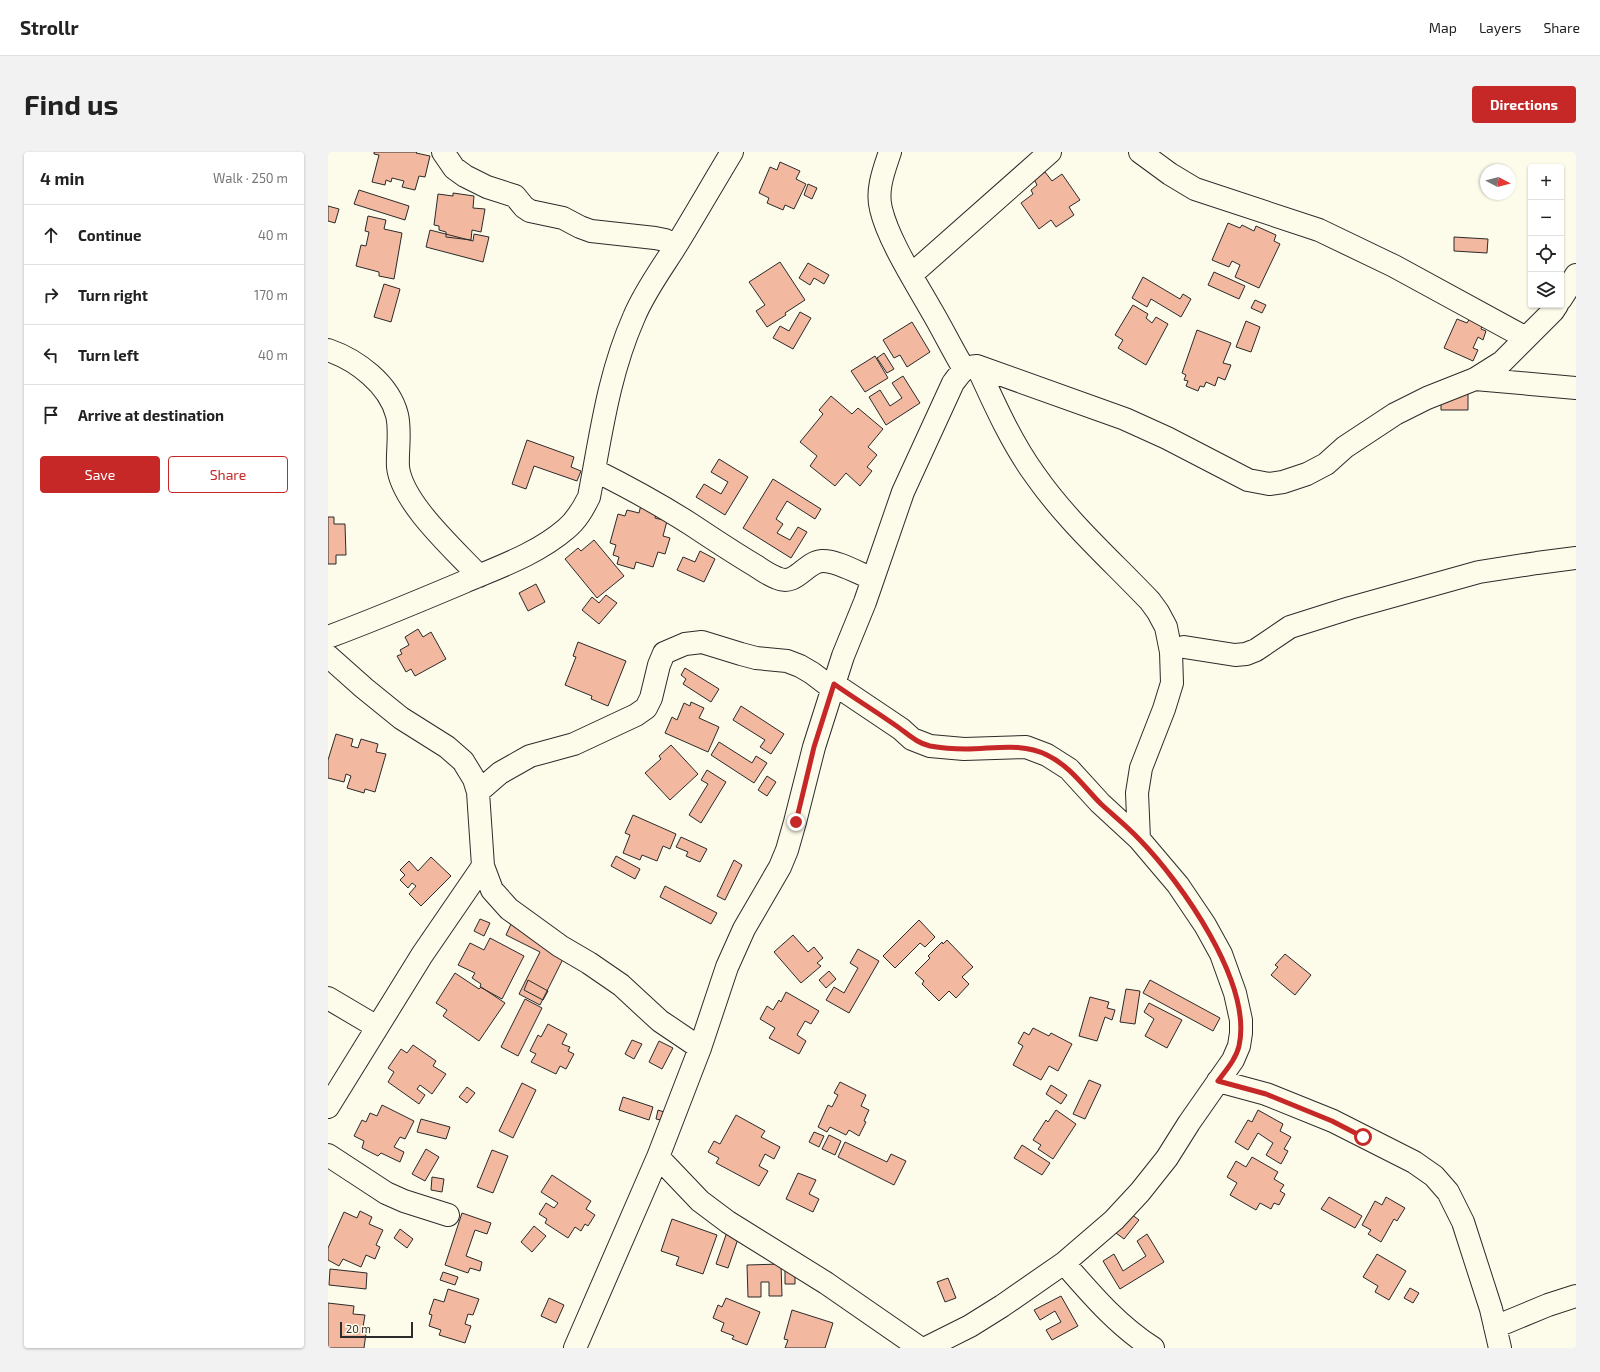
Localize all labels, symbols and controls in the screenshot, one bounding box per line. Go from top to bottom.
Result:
text: Strollr [20,16,79,39]
text: Map [1429,19,1457,36]
text: Layers [1479,19,1521,36]
text: Share [1543,19,1580,36]
button: Directions [1472,86,1576,123]
text: Find us [24,87,118,121]
north arrow [1480,164,1516,200]
map controls [1528,164,1564,308]
button: + [1528,164,1564,200]
text: 4 min [40,168,84,188]
text: Walk · 250 m [213,170,288,186]
button: − [1528,200,1564,236]
icon: ahead [40,224,62,246]
text: Continue [78,226,141,244]
text: 40 m [258,227,288,243]
button: locate [1528,236,1564,272]
button: layers [1528,272,1564,308]
icon: right [40,284,62,306]
text: Turn right [78,286,148,304]
text: 170 m [254,287,288,303]
icon: left [40,344,62,366]
text: Turn left [78,346,139,364]
text: 40 m [258,347,288,363]
icon: arrive [40,404,62,426]
text: Arrive at destination [78,406,224,424]
button: Save [40,456,160,493]
button: Share [168,456,288,493]
route end [787,813,805,831]
route start [1354,1128,1372,1146]
scale bar [340,1320,413,1339]
text: 20 m [346,1322,371,1335]

